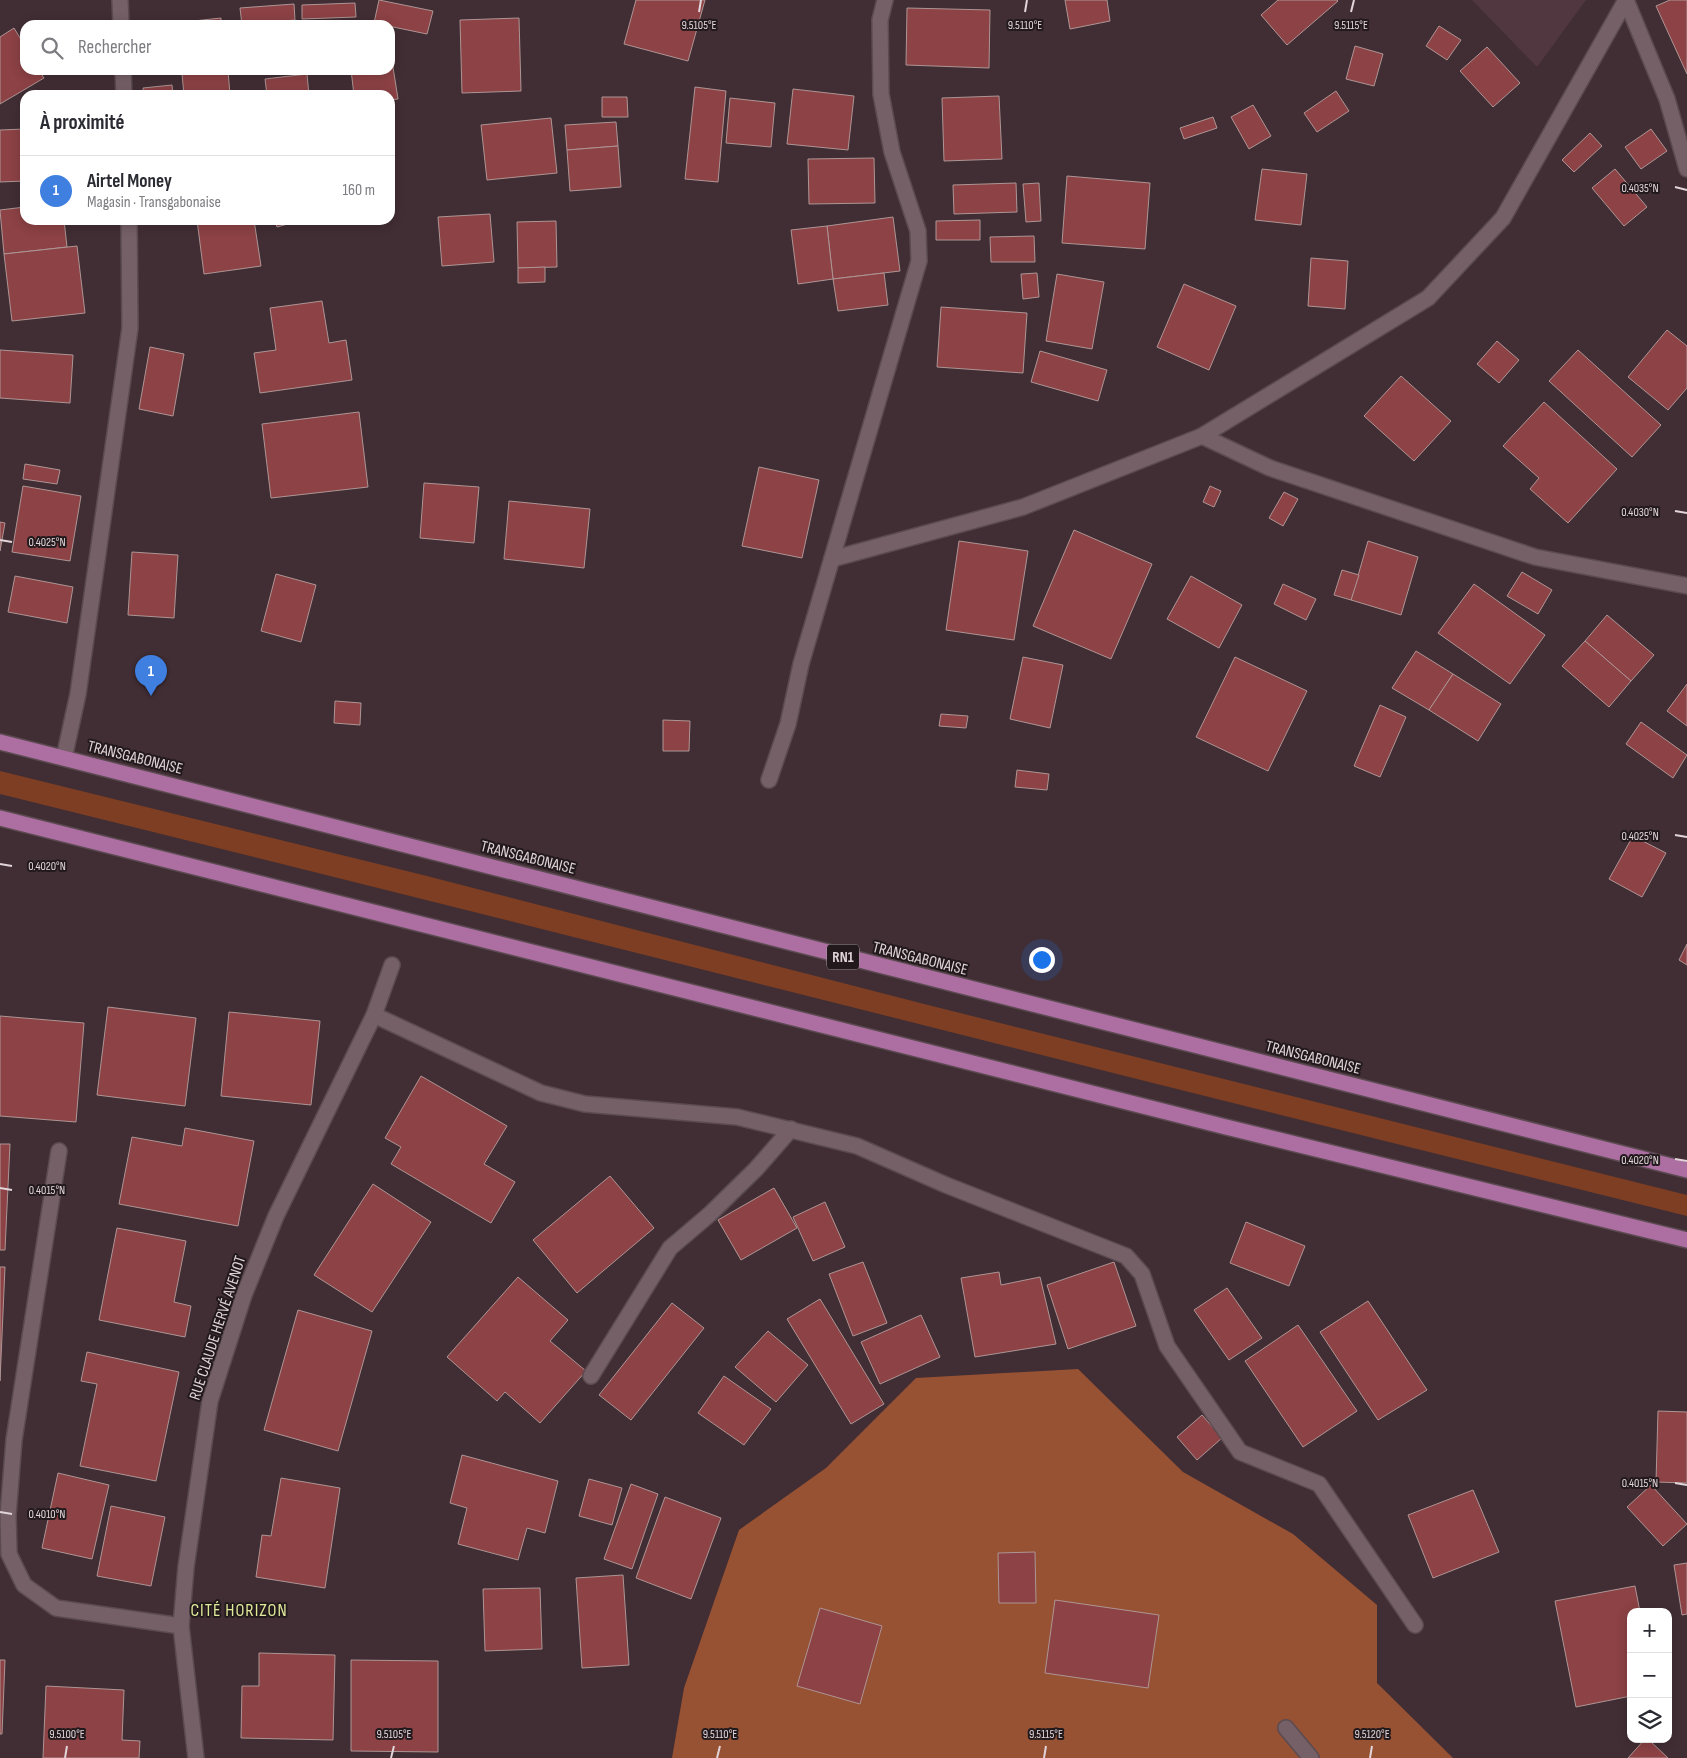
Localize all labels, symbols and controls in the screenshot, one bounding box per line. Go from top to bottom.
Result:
text: 9.5105°E [682,18,717,33]
text: 9.5110°E [1008,18,1042,33]
text: 9.5115°E [1334,18,1368,33]
search box [20,20,395,75]
icon: search [38,34,66,62]
text: Rechercher [78,36,152,59]
text: À proximité [40,110,125,135]
text: Airtel Money [87,170,172,193]
text: 1 [53,181,59,200]
text: 160 m [342,181,375,200]
text: 0.4035°N [1621,181,1659,196]
text: Magasin · Transgabonaise [87,193,221,212]
text: 0.4030°N [1621,505,1659,520]
text: 0.4025°N [28,535,66,550]
pin: 1 [135,655,167,696]
street label: TRANSGABONAISE [86,737,184,779]
text: 0.4025°N [1621,829,1659,844]
street label: TRANSGABONAISE [479,837,577,879]
text: 0.4020°N [28,859,66,874]
street label: TRANSGABONAISE [871,938,969,980]
road number: RN1 [827,944,859,970]
your location [1029,947,1055,973]
street label: TRANSGABONAISE [1264,1037,1362,1079]
text: 0.4020°N [1621,1153,1659,1168]
text: 0.4015°N [29,1183,65,1198]
street label: RUE CLAUDE HERVÉ AVENOT [186,1253,250,1403]
text: 0.4015°N [1622,1476,1658,1491]
text: 0.4010°N [29,1507,65,1522]
district label: CITÉ HORIZON [190,1600,288,1621]
map controls [1627,1608,1672,1743]
button: + [1627,1608,1672,1653]
button: − [1627,1653,1672,1698]
button: layers [1627,1698,1672,1743]
text: 9.5100°E [49,1727,85,1742]
text: 9.5105°E [377,1727,412,1742]
text: 9.5110°E [703,1727,737,1742]
text: 9.5115°E [1029,1727,1063,1742]
text: 9.5120°E [1354,1727,1390,1742]

